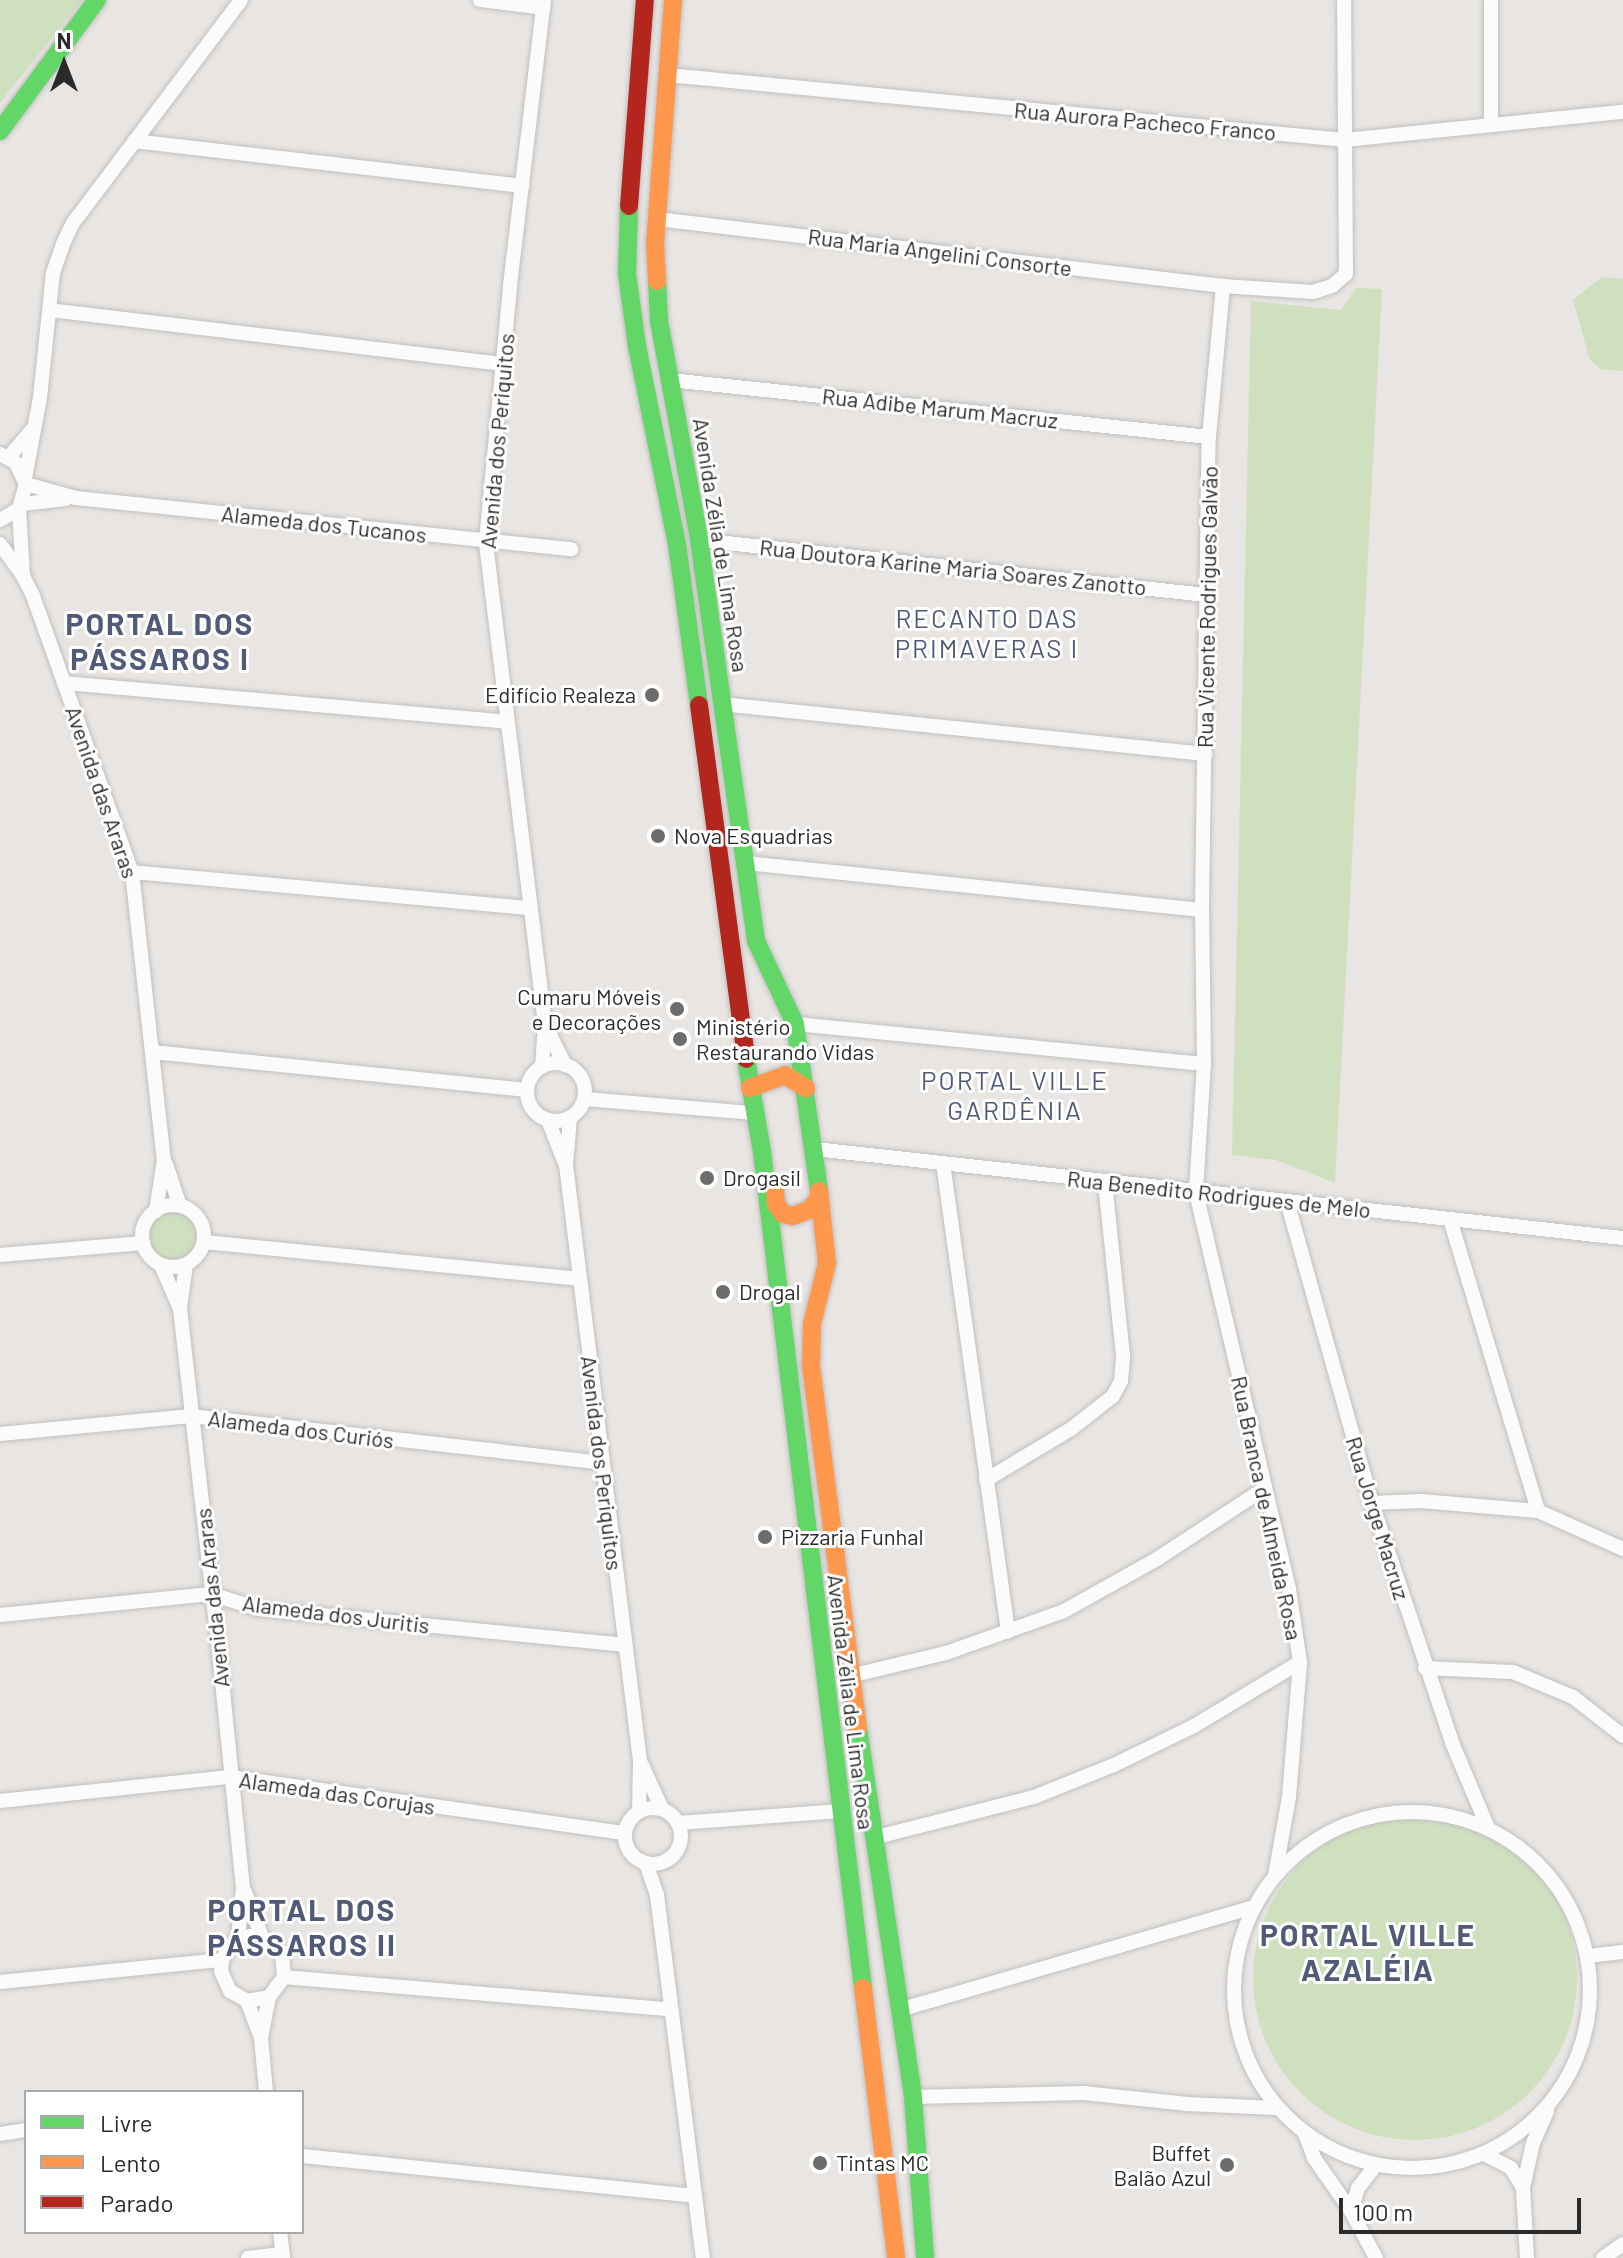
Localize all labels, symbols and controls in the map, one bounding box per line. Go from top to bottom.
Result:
north arrow [24,24,104,104]
text: N [57,27,71,53]
street label: Rua Aurora Pacheco Franco [1013,96,1277,146]
street label: Rua Maria Angelini Consorte [806,223,1074,281]
street label: Avenida dos Periquitos [474,332,520,550]
street label: Rua Adibe Marum Macruz [821,382,1059,434]
street label: Avenida Zélia de Lima Rosa [688,416,754,674]
street label: Rua Vicente Rodrigues Galvão [1191,466,1223,748]
street label: Alameda dos Tucanos [220,500,428,548]
street label: Rua Doutora Karine Maria Soares Zanotto [758,534,1148,600]
district label: RECANTO DAS PRIMAVERAS I [895,602,1079,664]
district label: PORTAL DOS PÁSSAROS I [66,605,254,676]
place label: Edifício Realeza [485,682,636,708]
marker: Edifício Realeza [643,686,661,704]
street label: Avenida das Araras [60,702,144,882]
place label: Nova Esquadrias [674,823,833,849]
marker: Nova Esquadrias [649,827,667,845]
place label: Cumaru Móveis e Decorações [517,983,661,1034]
marker: Cumaru Móveis e Decorações [668,1000,686,1018]
place label: Ministério Restaurando Vidas [696,1013,874,1064]
marker: Ministério Restaurando Vidas [671,1030,689,1048]
district label: PORTAL VILLE GARDÊNIA [921,1064,1109,1126]
place label: Drogasil [723,1165,801,1191]
street label: Rua Benedito Rodrigues de Melo [1066,1165,1372,1223]
marker: Drogasil [698,1169,716,1187]
place label: Drogal [739,1279,801,1305]
marker: Drogal [714,1283,732,1301]
street label: Avenida dos Periquitos [576,1354,628,1572]
street label: Rua Branca de Almeida Rosa [1226,1373,1308,1643]
street label: Alameda dos Curiós [206,1404,396,1454]
street label: Rua Jorge Macruz [1341,1433,1415,1603]
street label: Avenida das Araras [189,1507,235,1689]
place label: Pizzaria Funhal [781,1524,924,1550]
marker: Pizzaria Funhal [756,1528,774,1546]
street label: Avenida Zélia de Lima Rosa [822,1573,880,1831]
street label: Alameda dos Juritis [241,1589,431,1639]
street label: Alameda das Corujas [237,1766,437,1820]
district label: PORTAL DOS PÁSSAROS II [207,1891,397,1962]
district label: PORTAL VILLE AZALÉIA [1260,1916,1476,1986]
legend [24,2090,304,2234]
text: Livre [100,2108,153,2137]
place label: Buffet Balão Azul [1114,2139,1211,2190]
text: Lento [100,2148,161,2177]
place label: Tintas MC [836,2150,929,2176]
marker: Tintas MC [811,2154,829,2172]
marker: Buffet Balão Azul [1218,2156,1236,2174]
scale bar [1343,2182,1585,2232]
text: Parado [100,2188,174,2217]
text: 100 m [1353,2197,1413,2226]

